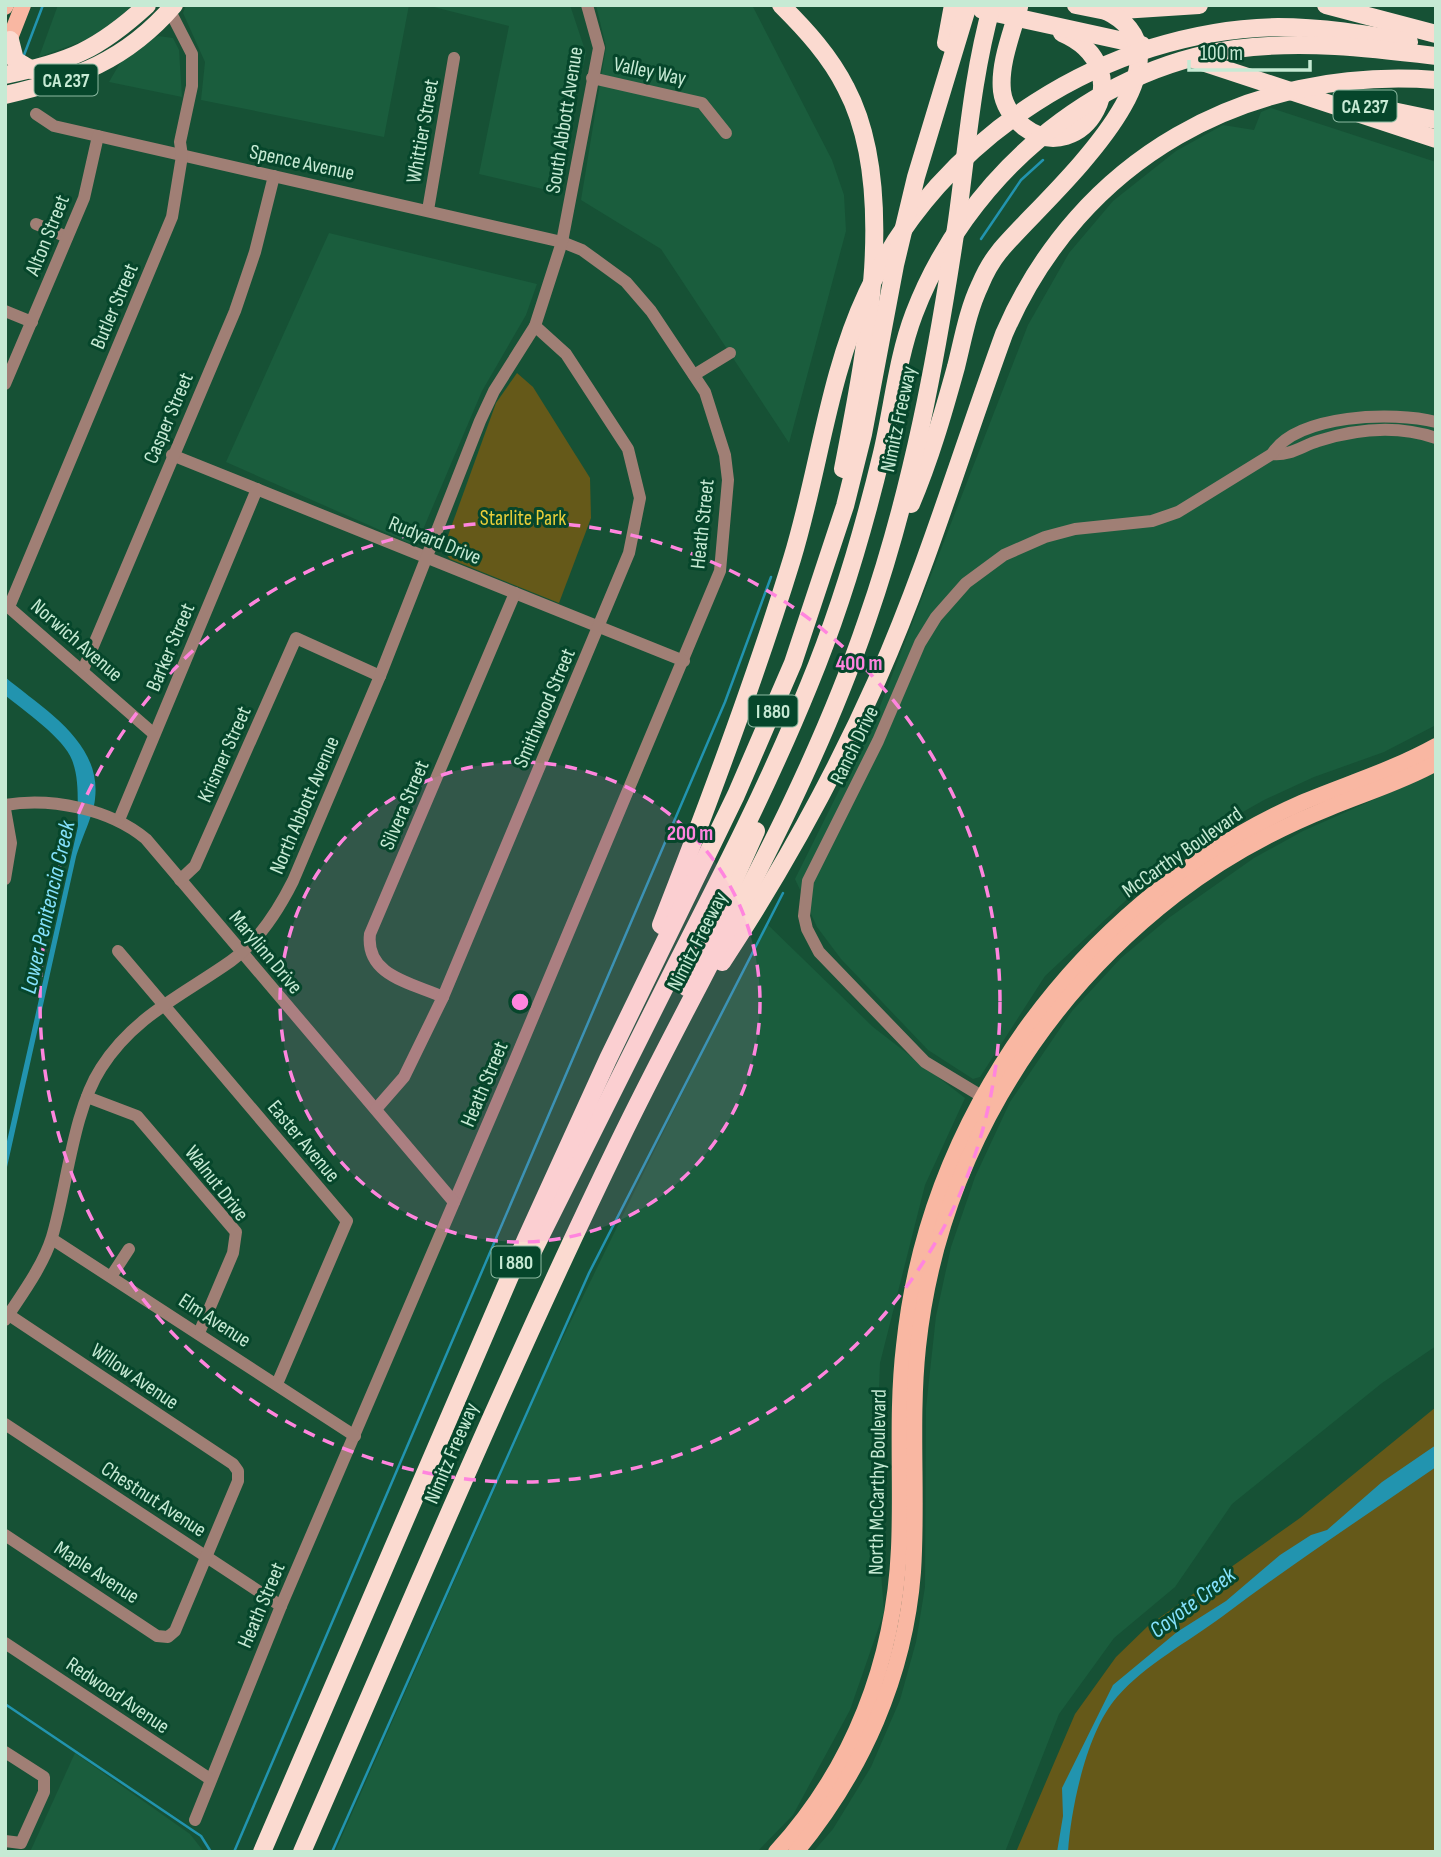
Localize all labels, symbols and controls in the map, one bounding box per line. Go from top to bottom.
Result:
scale bar [1189,28,1310,72]
text: 100 m [1200,41,1243,66]
street label: South Abbott Avenue [541,45,588,195]
street label: Valley Way [611,52,688,91]
road number: CA 237 [34,64,98,96]
street label: Whittier Street [401,77,444,185]
road number: CA 237 [1334,90,1396,122]
street label: Spence Avenue [247,139,357,186]
street label: Alton Street [20,191,75,280]
street label: Butler Street [85,260,144,353]
street label: Nimitz Freeway [875,364,922,474]
street label: Casper Street [138,369,199,467]
street label: Heath Street [685,478,720,570]
park label: Starlite Park [480,506,566,531]
street label: Rudyard Drive [385,511,485,570]
street label: Norwich Avenue [26,594,128,687]
street label: Barker Street [141,599,200,695]
street label: Smithwood Street [508,645,581,772]
text: 400 m [836,651,882,676]
road number: I 880 [748,696,798,726]
street label: Krismer Street [192,702,257,806]
street label: Ranch Drive [825,702,884,788]
street label: North Abbott Avenue [264,733,345,878]
street label: Silvera Street [374,757,434,854]
street label: McCarthy Boulevard [1117,802,1247,903]
water label: Lower Penitencia Creek [15,817,82,996]
text: 200 m [667,821,713,846]
street label: Nimitz Freeway [662,888,733,995]
street label: Marylinn Drive [224,906,308,999]
centre of rings [508,990,532,1014]
street label: Heath Street [455,1038,514,1131]
street label: Easter Avenue [262,1095,345,1187]
street label: Walnut Drive [179,1140,254,1226]
road number: I 880 [491,1246,540,1278]
street label: Elm Avenue [174,1288,255,1353]
street label: Willow Avenue [86,1338,183,1415]
street label: North McCarthy Boulevard [863,1389,892,1575]
street label: Nimitz Freeway [419,1399,484,1508]
street label: Chestnut Avenue [96,1456,211,1543]
street label: Maple Avenue [50,1536,144,1609]
street label: Heath Street [232,1559,291,1652]
water label: Coyote Creek [1144,1561,1242,1644]
street label: Redwood Avenue [61,1652,174,1739]

